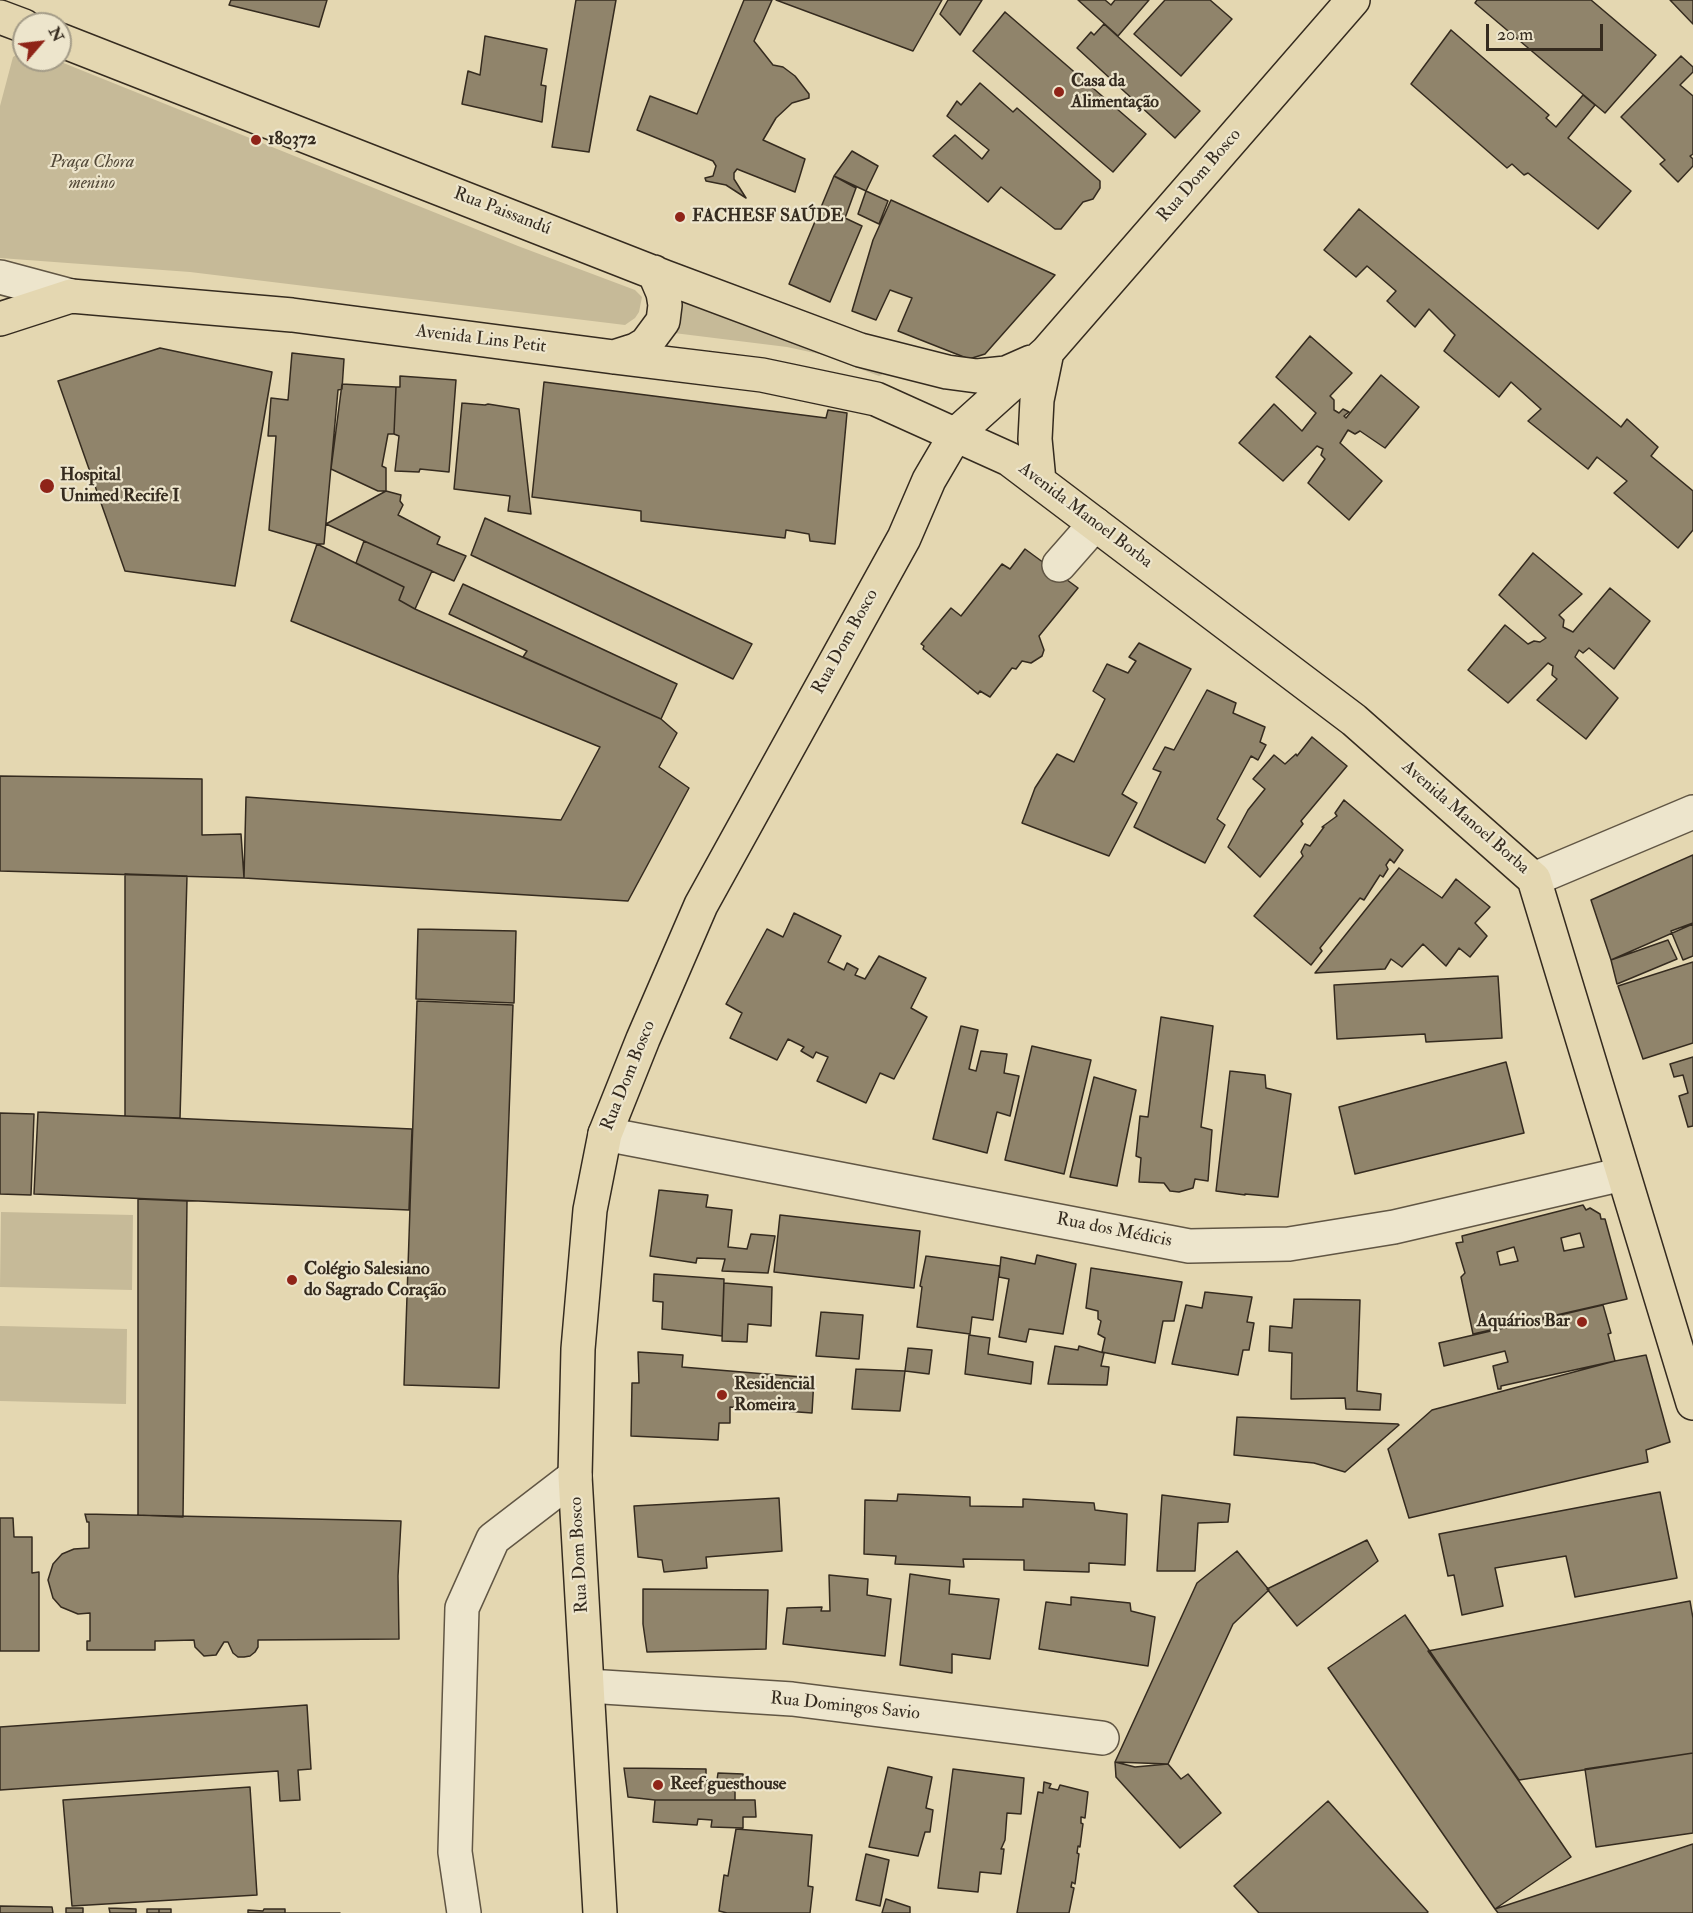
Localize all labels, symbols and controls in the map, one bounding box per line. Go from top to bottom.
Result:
north arrow [12,12,72,72]
scale bar [1489,12,1606,50]
text: N [44,23,68,46]
text: 20 m [1497,23,1533,46]
place label: Casa da Alimentação [1071,71,1159,113]
marker: Casa da Alimentação [1052,85,1066,99]
street label: Rua Dom Bosco [1154,125,1246,227]
place label: 180372 [268,129,316,151]
marker: 180372 [249,133,263,147]
park label: Praça Chora menino [50,152,134,195]
street label: Rua Paissandú [450,184,554,240]
place label: FACHESF SAÚDE [692,206,843,228]
marker: FACHESF SAÚDE [673,210,687,224]
street label: Avenida Lins Petit [415,321,547,359]
street label: Avenida Manoel Borba [1014,459,1156,573]
place label: Hospital Unimed Recife I [60,465,179,508]
marker: Hospital Unimed Recife I [38,477,56,495]
street label: Rua Dom Bosco [808,586,884,698]
street label: Avenida Manoel Borba [1397,757,1533,879]
street label: Rua Dom Bosco [597,1018,661,1134]
street label: Rua dos Médicis [1054,1209,1174,1253]
place label: Colégio Salesiano do Sagrado Coração [304,1259,446,1302]
marker: Colégio Salesiano do Sagrado Coração [285,1273,299,1287]
place label: Aquários Bar [1477,1311,1570,1333]
marker: Aquários Bar [1575,1315,1589,1329]
place label: Residencial Romeira [734,1374,815,1416]
marker: Residencial Romeira [715,1388,729,1402]
street label: Rua Dom Bosco [566,1496,594,1614]
street label: Rua Domingos Savio [769,1688,921,1726]
place label: Reef guesthouse [670,1774,786,1796]
marker: Reef guesthouse [651,1778,665,1792]

